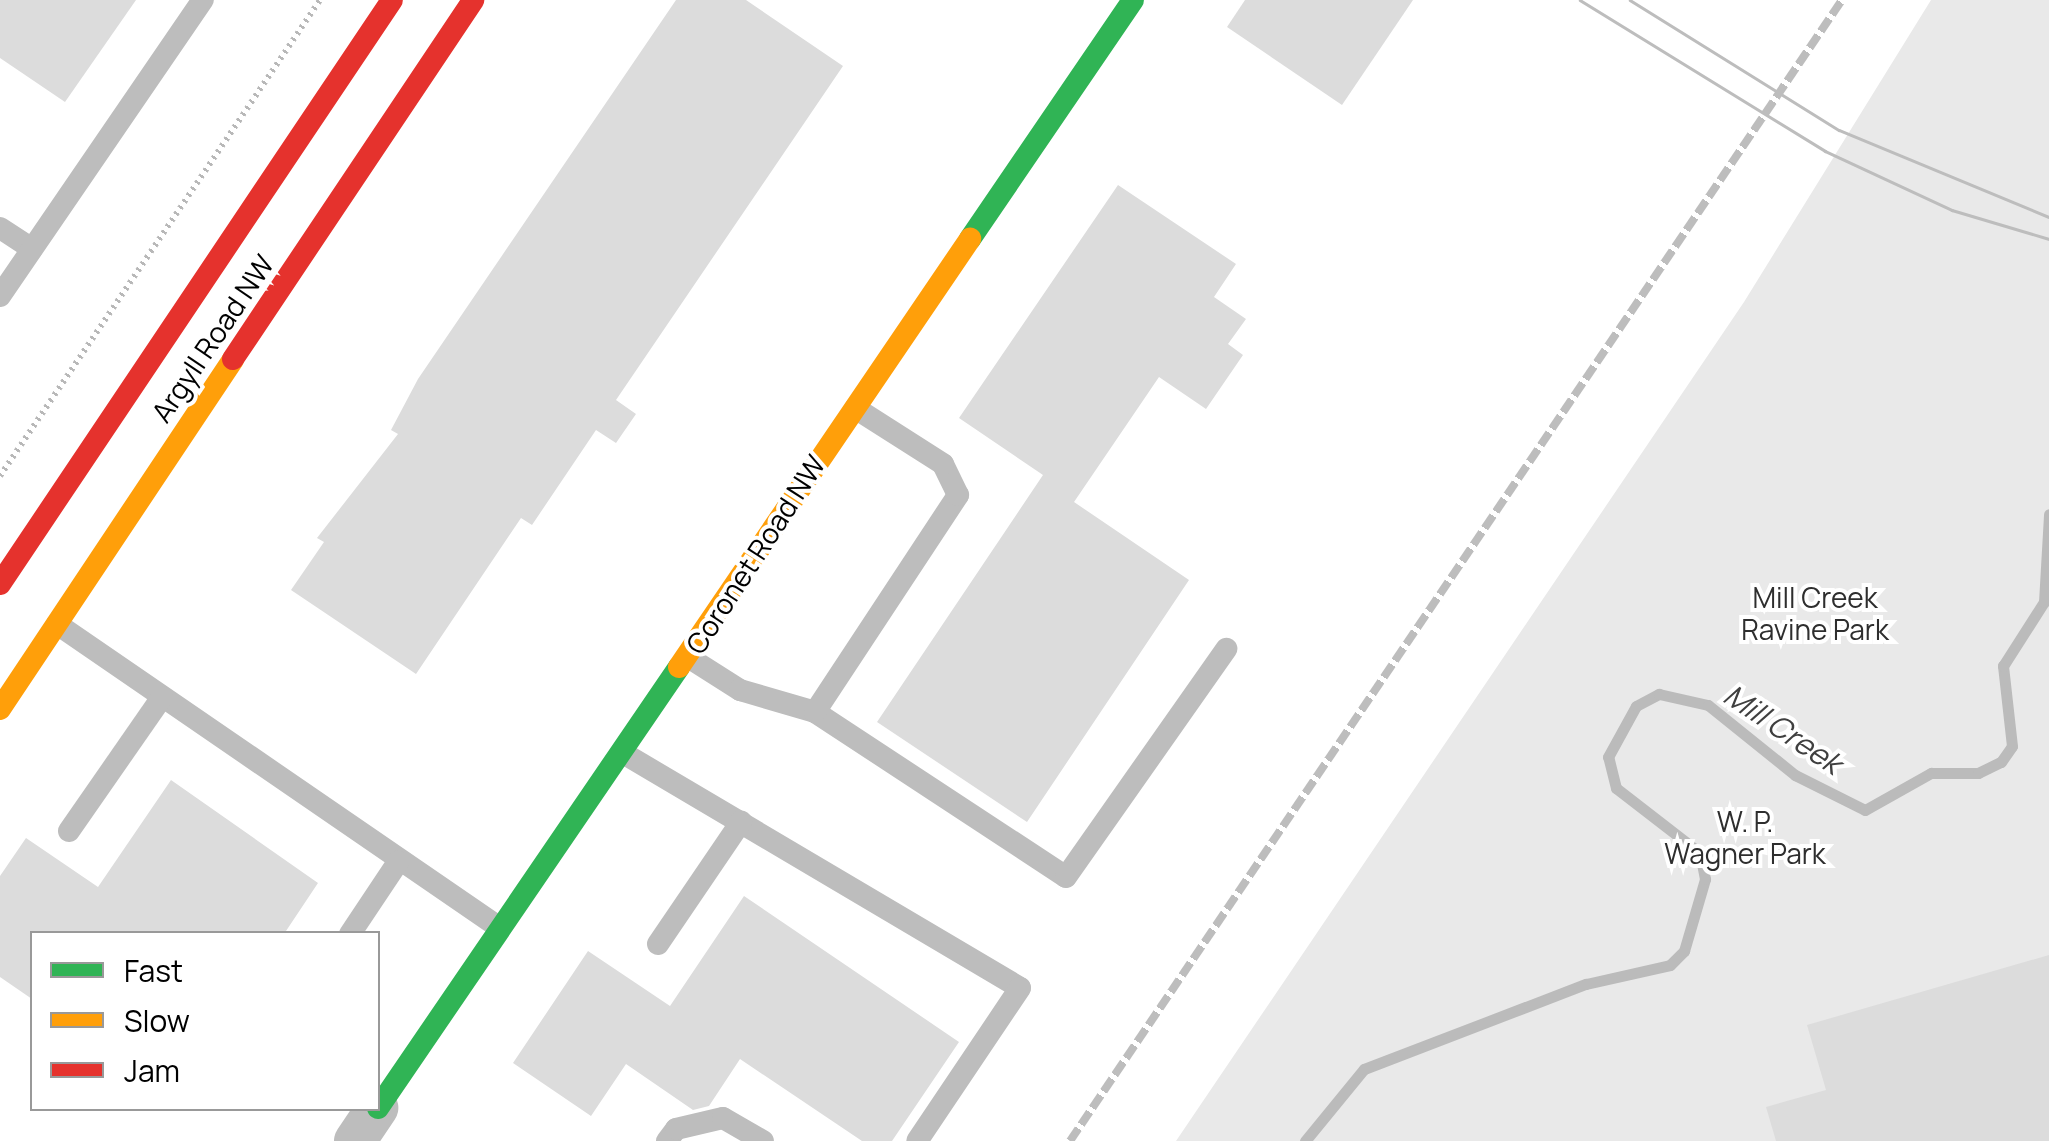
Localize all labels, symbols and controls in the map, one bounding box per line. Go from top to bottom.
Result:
street label: Argyll Road NW [144,248,280,428]
street label: Coronet Road NW [678,448,832,660]
park label: Mill Creek Ravine Park [1741,580,1889,646]
water label: Mill Creek [1717,677,1849,781]
park label: W. P. Wagner Park [1664,804,1826,870]
legend [30,931,380,1111]
text: Fast [124,950,183,991]
text: Slow [124,1000,190,1041]
text: Jam [124,1050,180,1091]

